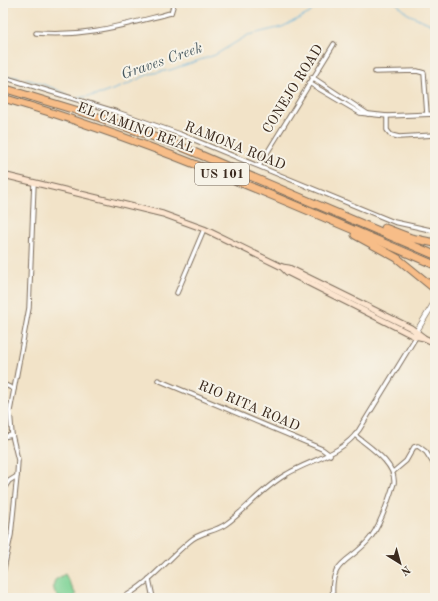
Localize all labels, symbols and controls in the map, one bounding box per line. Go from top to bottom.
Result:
water label: Graves Creek [119,41,205,83]
street label: CONEJO ROAD [260,42,326,136]
street label: EL CAMINO REAL [75,100,197,156]
street label: RAMONA ROAD [182,119,288,173]
road number: US 101 [195,163,249,185]
street label: RIO RITA ROAD [196,378,302,434]
north arrow [380,543,420,583]
text: N [398,563,412,577]

